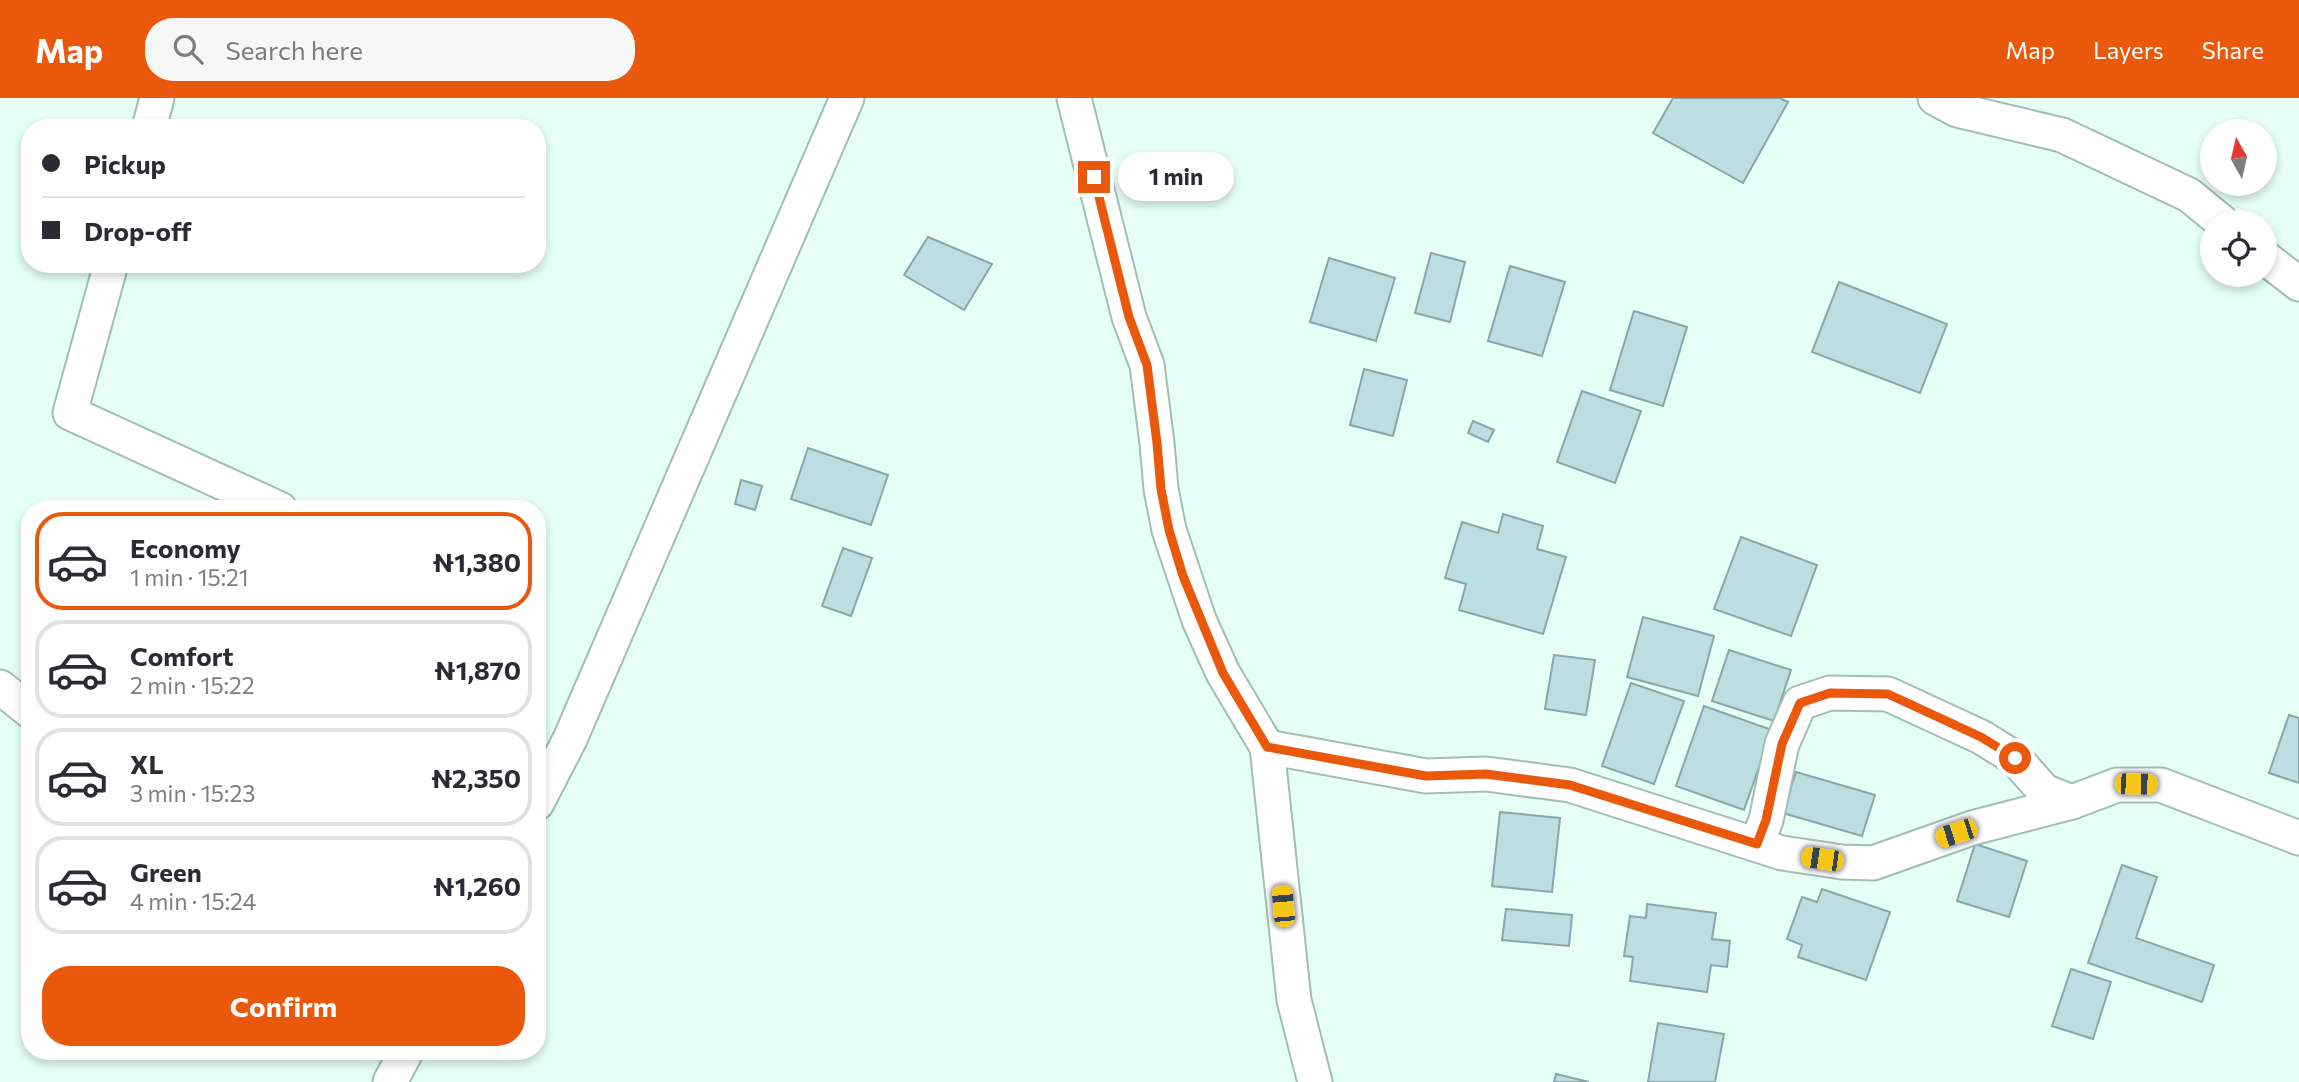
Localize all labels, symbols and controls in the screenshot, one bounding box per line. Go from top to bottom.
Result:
search box [145,18,635,81]
text: Map [35,29,103,70]
icon: search [169,30,207,68]
text: Search here [225,34,363,65]
text: Map [2006,35,2055,64]
text: Layers [2093,35,2164,64]
text: Share [2202,35,2264,64]
north arrow [2200,119,2277,196]
map controls [2200,119,2277,287]
text: Pickup [84,148,166,179]
callout: 1 min [1118,153,1234,202]
route end [1078,161,1110,193]
text: 1 min [1149,162,1203,190]
button: locate [2200,210,2277,287]
text: Drop-off [84,215,191,246]
icon: car [46,530,109,593]
text: Economy [130,532,241,563]
text: ₦1,380 [433,546,521,577]
text: 1 min · 15:21 [130,563,249,591]
icon: car [46,638,109,701]
text: Comfort [130,640,233,671]
text: ₦1,870 [434,654,521,685]
text: 2 min · 15:22 [130,671,255,699]
route start [1999,742,2031,774]
icon: car [46,746,109,809]
text: XL [130,748,164,779]
text: ₦2,350 [431,762,521,793]
car [2115,773,2158,795]
text: 3 min · 15:23 [130,779,255,807]
car [1933,817,1980,849]
car [1800,846,1845,872]
icon: car [46,854,109,917]
text: Green [130,856,202,887]
text: ₦1,260 [433,870,521,901]
car [1271,884,1296,928]
text: 4 min · 15:24 [130,887,256,915]
button: Confirm [42,966,525,1046]

